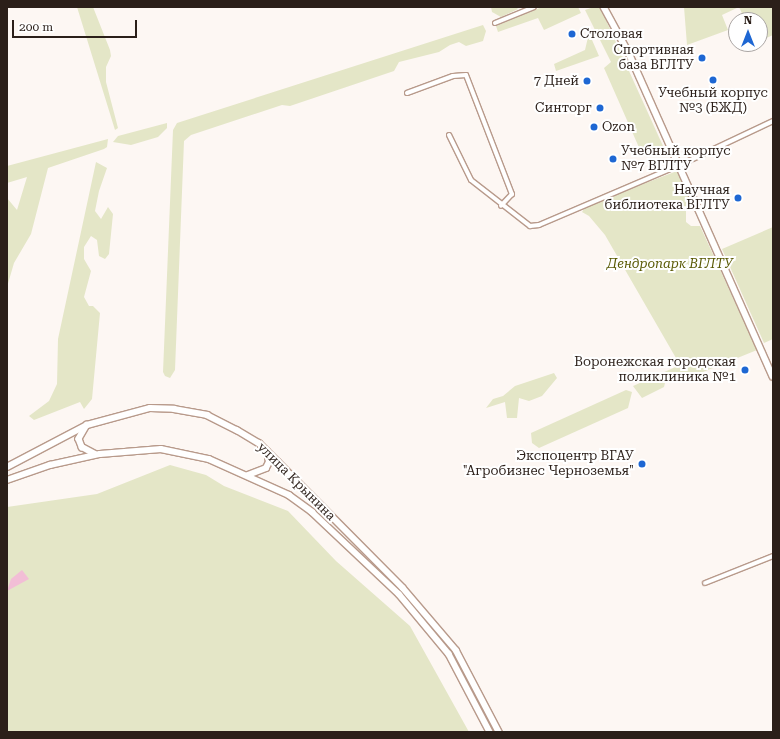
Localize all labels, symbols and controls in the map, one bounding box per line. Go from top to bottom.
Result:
scale bar [14,12,139,38]
north arrow [728,12,768,52]
text: N [744,14,752,27]
text: 200 m [19,20,53,34]
place label: Столовая [580,26,643,42]
marker: Столовая [567,29,577,39]
place label: Спортивная база ВГЛТУ [613,43,694,74]
marker: Спортивная база ВГЛТУ [697,53,707,63]
place label: 7 Дней [534,73,579,89]
marker: Учебный корпус №3 (БЖД) [708,75,718,85]
marker: 7 Дней [582,76,592,86]
place label: Учебный корпус №3 (БЖД) [658,86,768,117]
place label: Синторг [535,100,592,116]
marker: Синторг [595,103,605,113]
place label: Ozon [602,119,635,135]
marker: Ozon [589,122,599,132]
place label: Учебный корпус №7 ВГЛТУ [621,144,730,175]
marker: Учебный корпус №7 ВГЛТУ [608,154,618,164]
place label: Научная библиотека ВГЛТУ [605,183,730,214]
marker: Научная библиотека ВГЛТУ [733,193,743,203]
park label: Дендропарк ВГЛТУ [607,256,733,272]
place label: Воронежская городская поликлиника №1 [574,355,736,386]
marker: Воронежская городская поликлиника №1 [739,364,751,376]
street label: улица Крынина [254,440,338,524]
place label: Экспоцентр ВГАУ "Агробизнес Черноземья" [463,449,634,480]
marker: Экспоцентр ВГАУ "Агробизнес Черноземья" [637,459,647,469]

